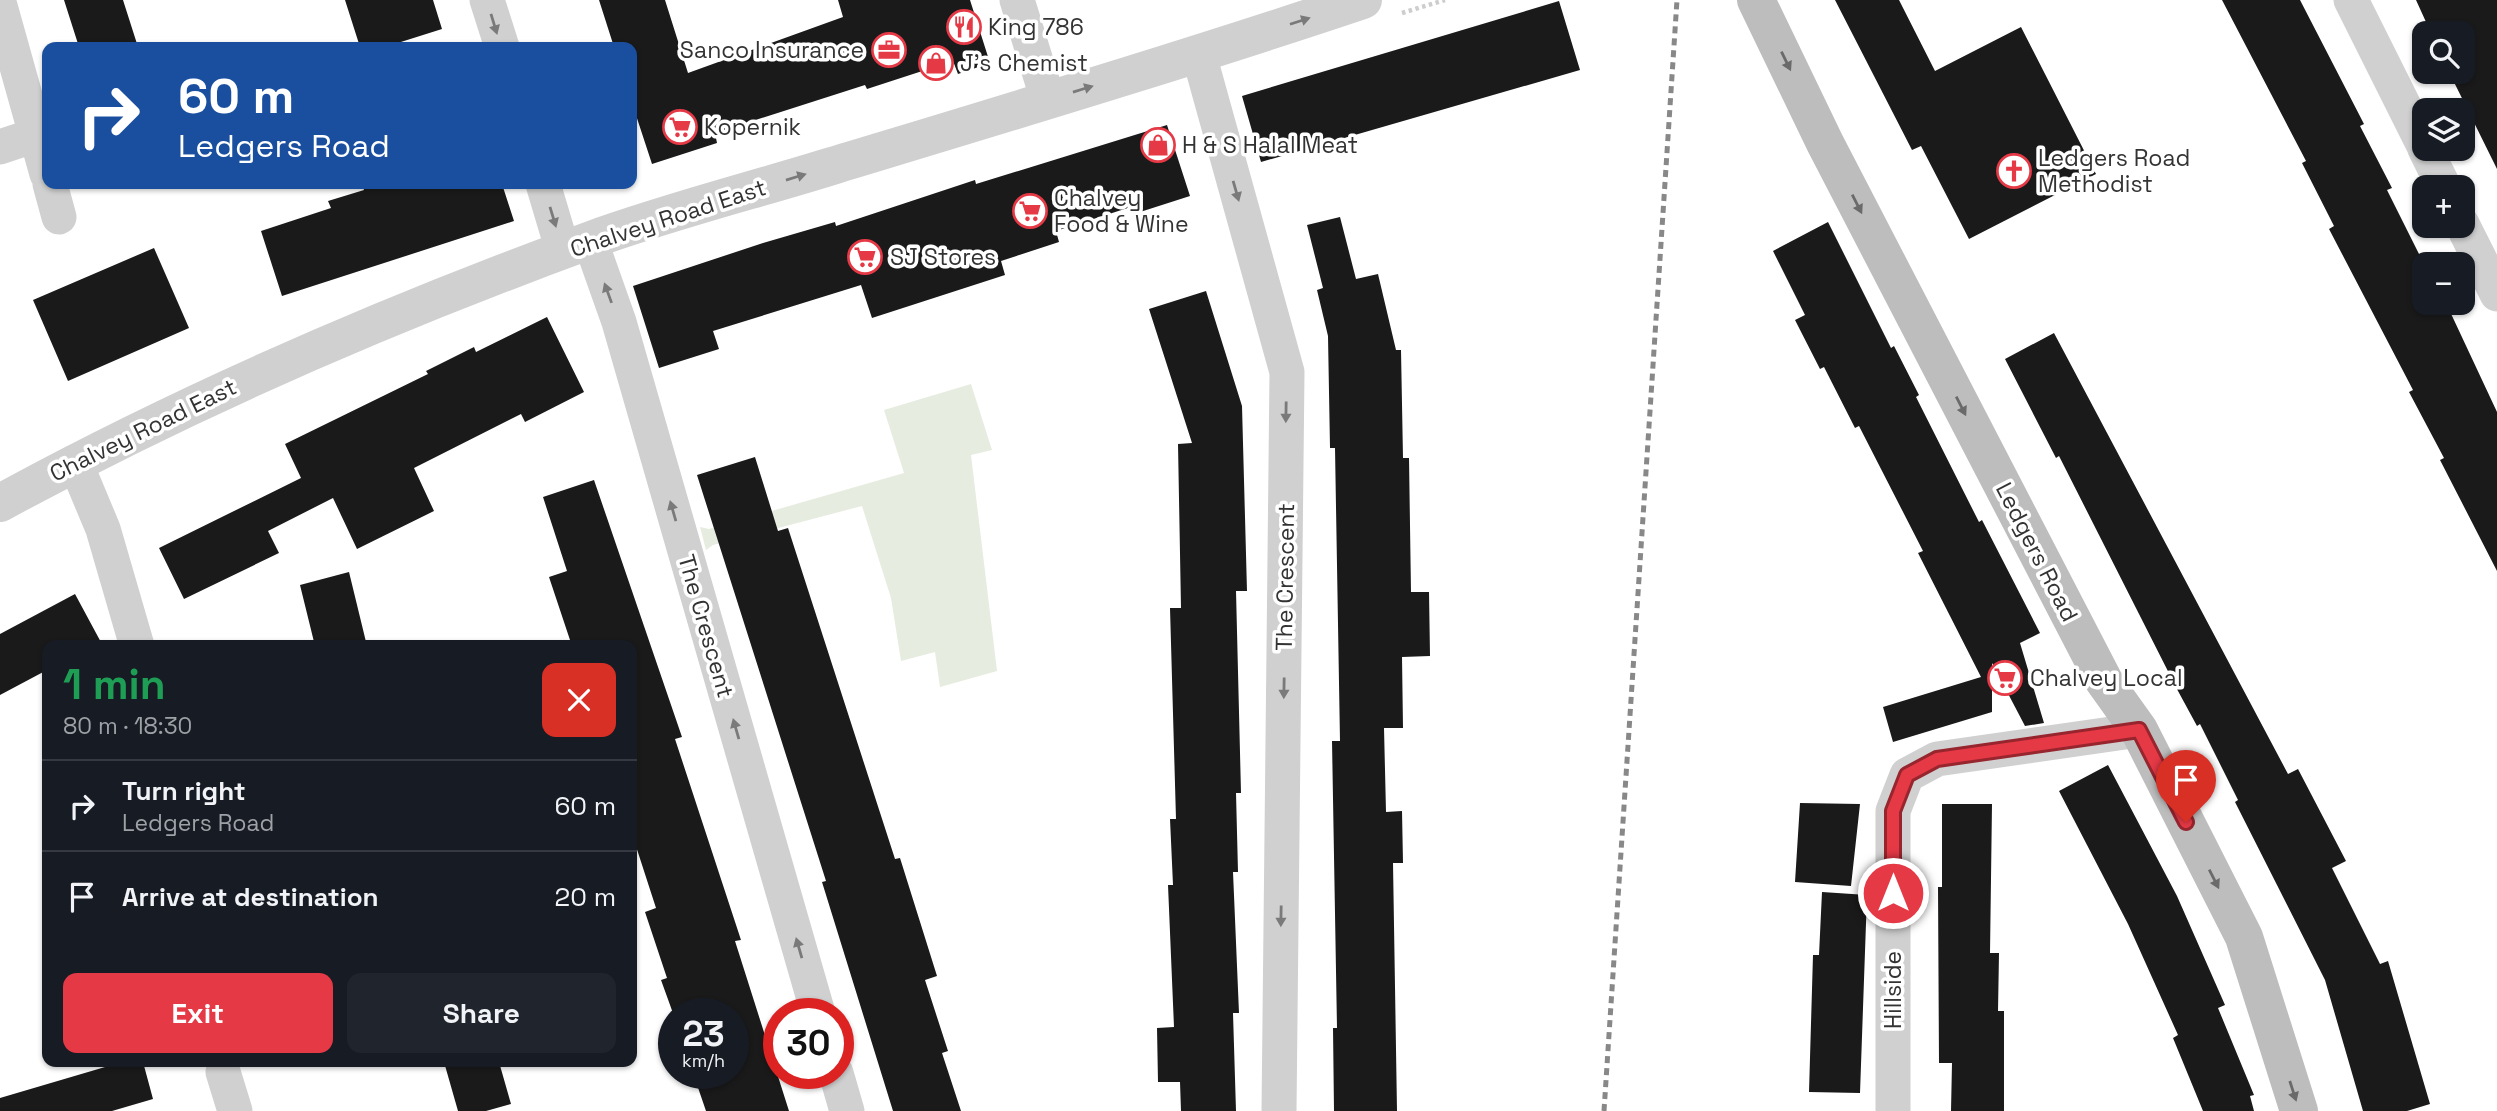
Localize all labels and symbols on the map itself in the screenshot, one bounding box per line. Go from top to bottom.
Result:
restaurant icon: King 786 [945,8,983,46]
place label: King 786 [988,12,1084,42]
one-way arrow [490,13,500,34]
one-way arrow [1290,15,1311,26]
office icon: Sanco Insurance [870,31,908,69]
place label: Sanco Insurance [680,35,864,65]
shop icon: J's Chemist [917,44,955,82]
place label: J's Chemist [960,48,1088,78]
one-way arrow [1780,51,1791,71]
one-way arrow [1073,84,1094,94]
supermarket icon: Kopernik [661,108,699,146]
place label: Kopernik [704,112,801,142]
shop icon: H & S Halal Meat [1139,126,1177,164]
place label: H & S Halal Meat [1182,130,1358,160]
place label: Ledgers Road Methodist [2038,143,2190,199]
church icon: Ledgers Road Methodist [1995,152,2033,190]
street label: Chalvey Road East [566,172,770,264]
one-way arrow [785,172,806,182]
one-way arrow [1232,181,1242,202]
place label: Chalvey Food & Wine [1054,183,1189,239]
supermarket icon: Chalvey Food & Wine [1011,192,1049,230]
one-way arrow [1850,194,1862,214]
one-way arrow [549,207,559,228]
supermarket icon: SJ Stores [846,238,884,276]
place label: SJ Stores [890,242,996,272]
one-way arrow [602,282,613,303]
street label: Chalvey Road East [45,372,241,488]
one-way arrow [1955,396,1967,416]
one-way arrow [1280,401,1292,423]
street label: Ledgers Road [1989,477,2085,627]
one-way arrow [667,499,678,521]
street label: The Crescent [1269,503,1301,651]
street label: The Crescent [671,551,741,701]
supermarket icon: Chalvey Local [1986,659,2024,697]
place label: Chalvey Local [2030,663,2183,693]
one-way arrow [1278,678,1289,700]
one-way arrow [731,718,741,739]
pin [2156,750,2216,822]
position arrow [1856,856,1930,930]
one-way arrow [2208,869,2220,889]
one-way arrow [1275,905,1287,927]
one-way arrow [794,937,804,958]
street label: Hillside [1878,951,1908,1029]
speed limit sign: 30 [763,998,854,1089]
one-way arrow [2288,1081,2299,1102]

